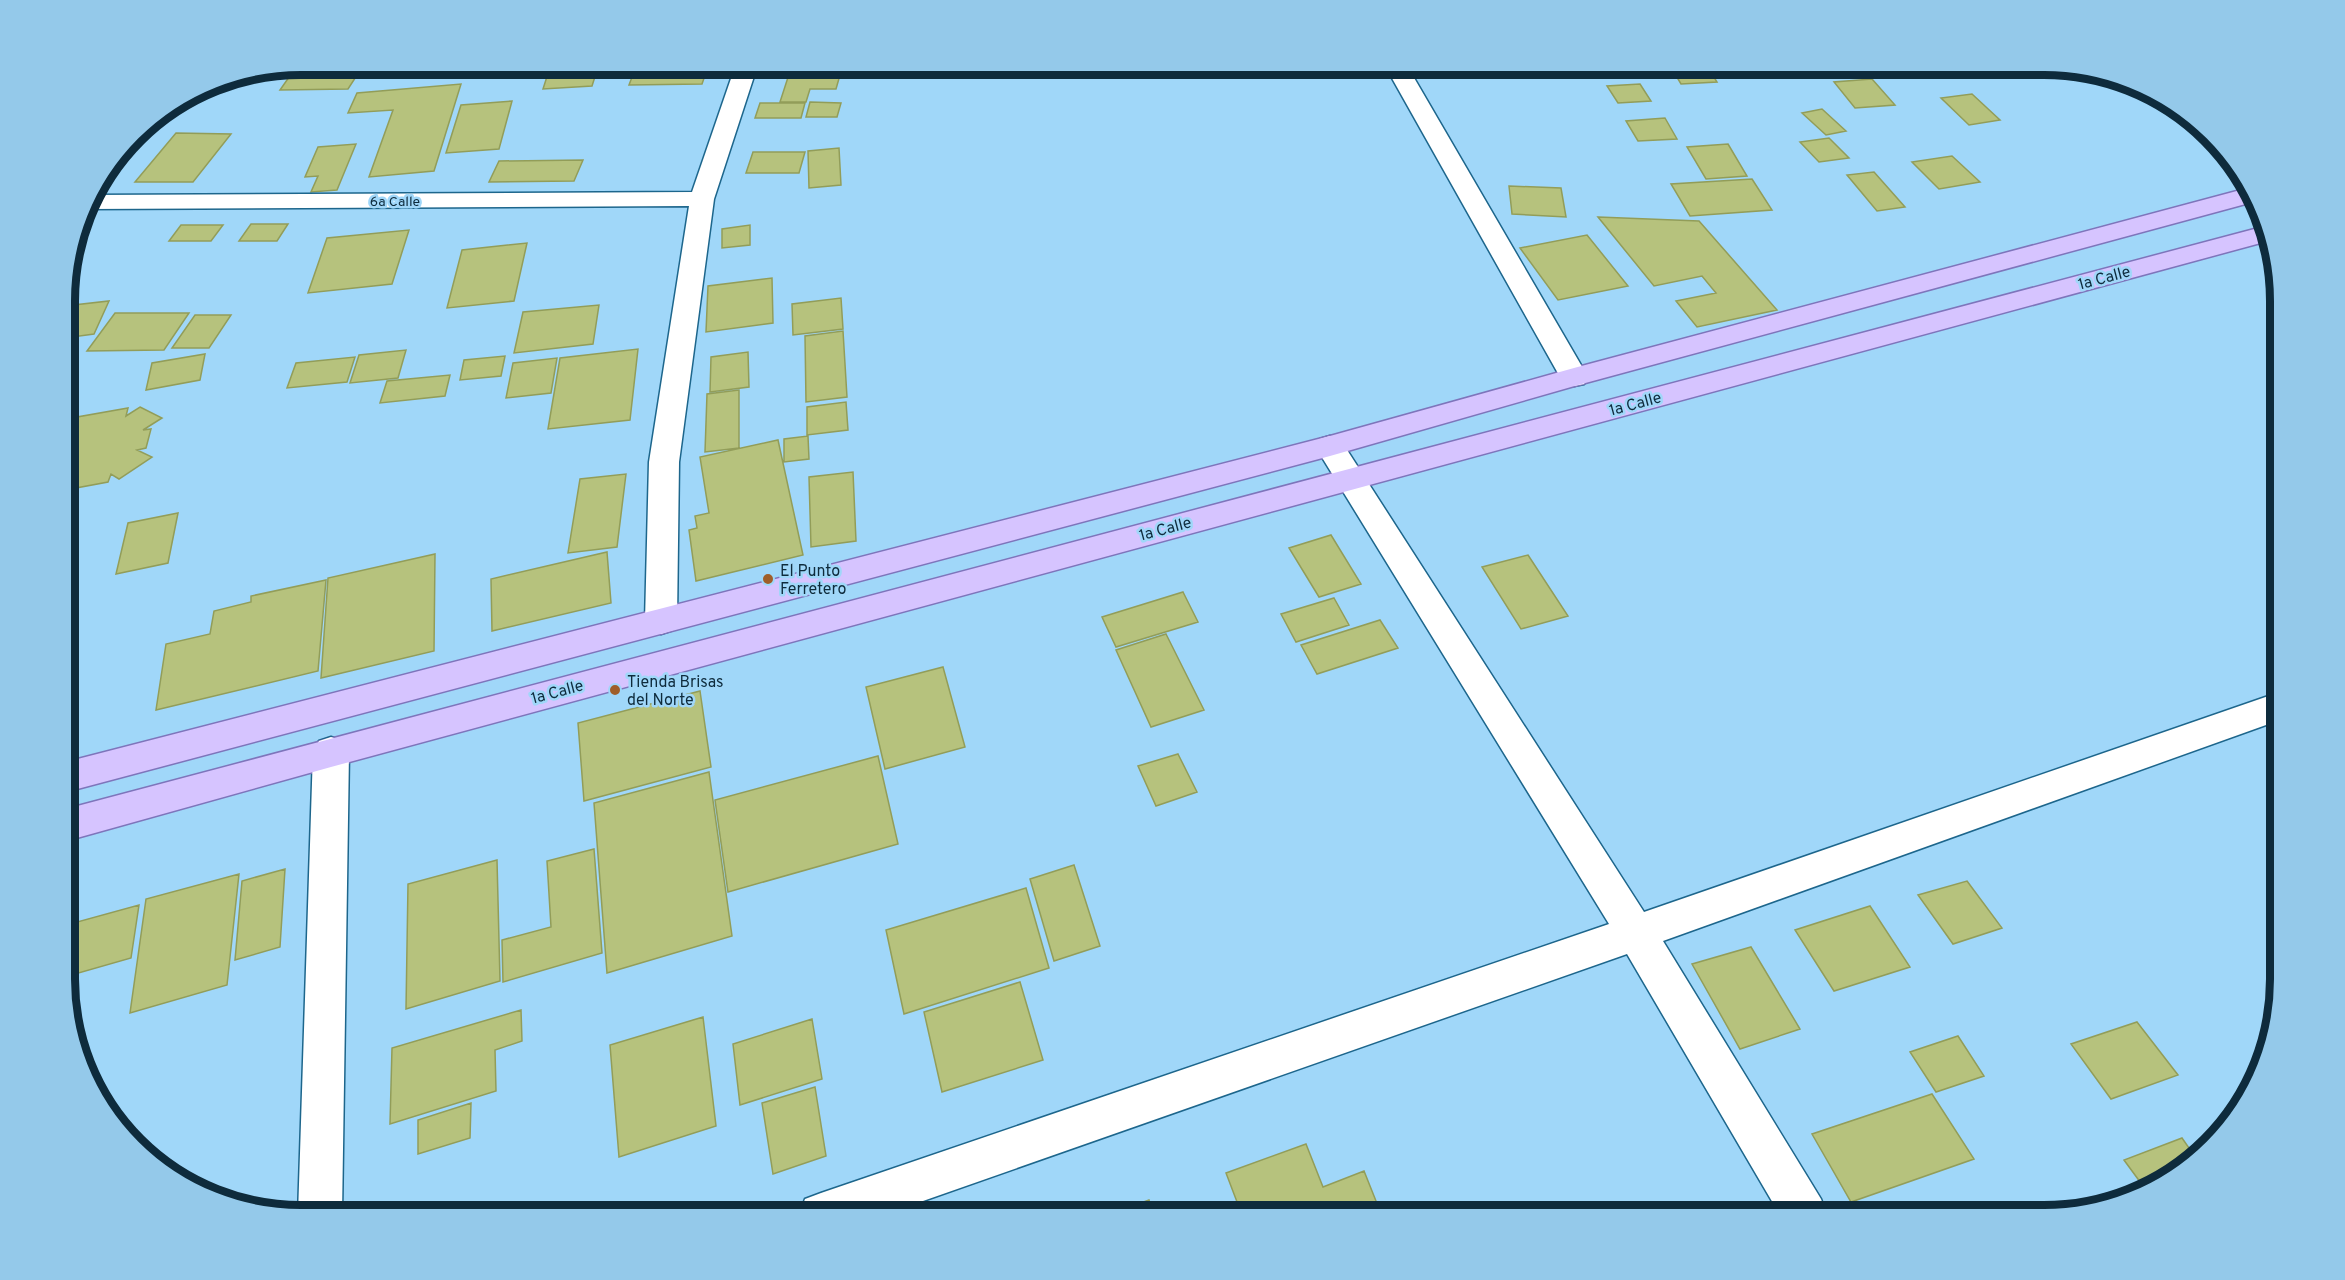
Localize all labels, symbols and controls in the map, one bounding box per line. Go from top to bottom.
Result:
street label: 6a Calle [370,194,420,211]
street label: 1a Calle [2076,262,2133,296]
street label: 1a Calle [1607,388,1664,422]
street label: 1a Calle [1137,513,1194,547]
place label: El Punto Ferretero [780,562,846,600]
marker: El Punto Ferretero [761,572,775,586]
place label: Tienda Brisas del Norte [627,673,724,711]
street label: 1a Calle [529,676,586,710]
marker: Tienda Brisas del Norte [608,683,622,697]

